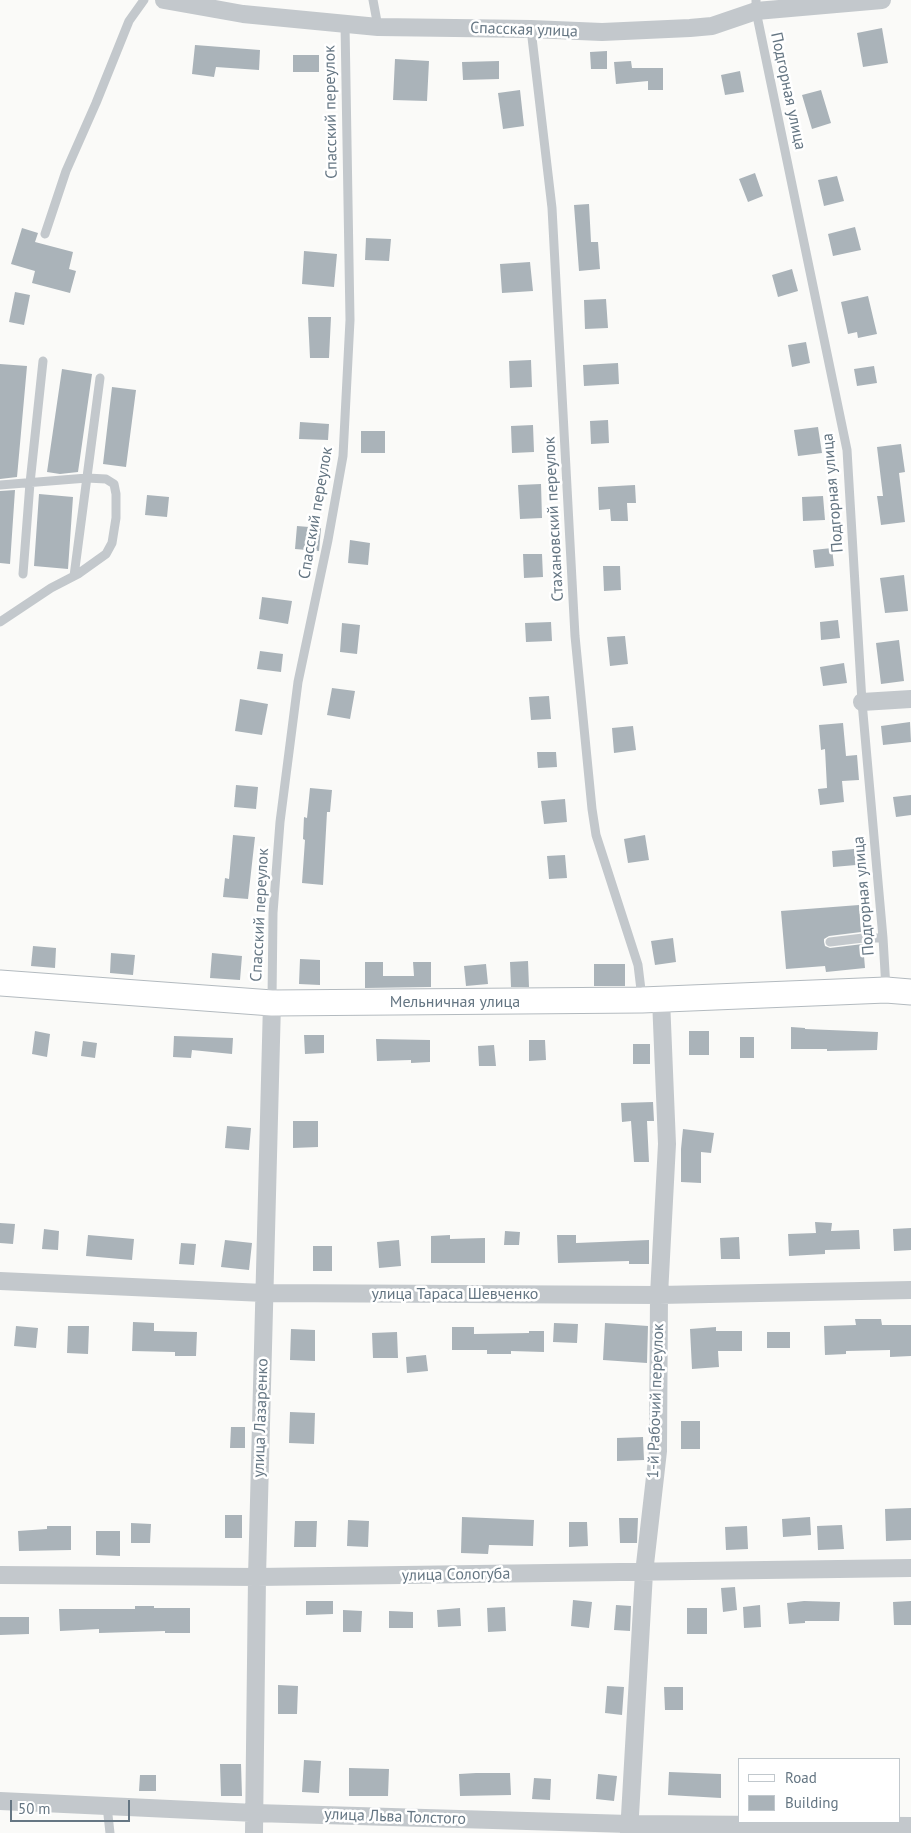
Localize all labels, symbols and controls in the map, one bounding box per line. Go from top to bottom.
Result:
street label: Спасская улица [470,19,578,41]
street label: Подгорная улица [766,30,810,152]
street label: Спасский переулок [320,45,342,179]
street label: Подгорная улица [818,433,848,553]
street label: Стахановский переулок [540,436,568,602]
street label: Спасский переулок [295,445,337,581]
street label: Подгорная улица [849,836,879,956]
street label: Спасский переулок [247,848,273,982]
street label: Мельничная улица [390,992,520,1012]
street label: улица Тараса Шевченко [372,1284,538,1304]
street label: 1-й Рабочий переулок [644,1323,668,1479]
street label: улица Лазаренко [249,1358,273,1478]
street label: улица Сологуба [402,1564,510,1586]
legend [738,1758,901,1823]
text: Road [785,1768,817,1787]
scale bar [12,1790,132,1822]
text: Building [785,1793,839,1812]
text: 50 m [18,1799,51,1818]
street label: улица Льва Толстого [324,1805,466,1829]

